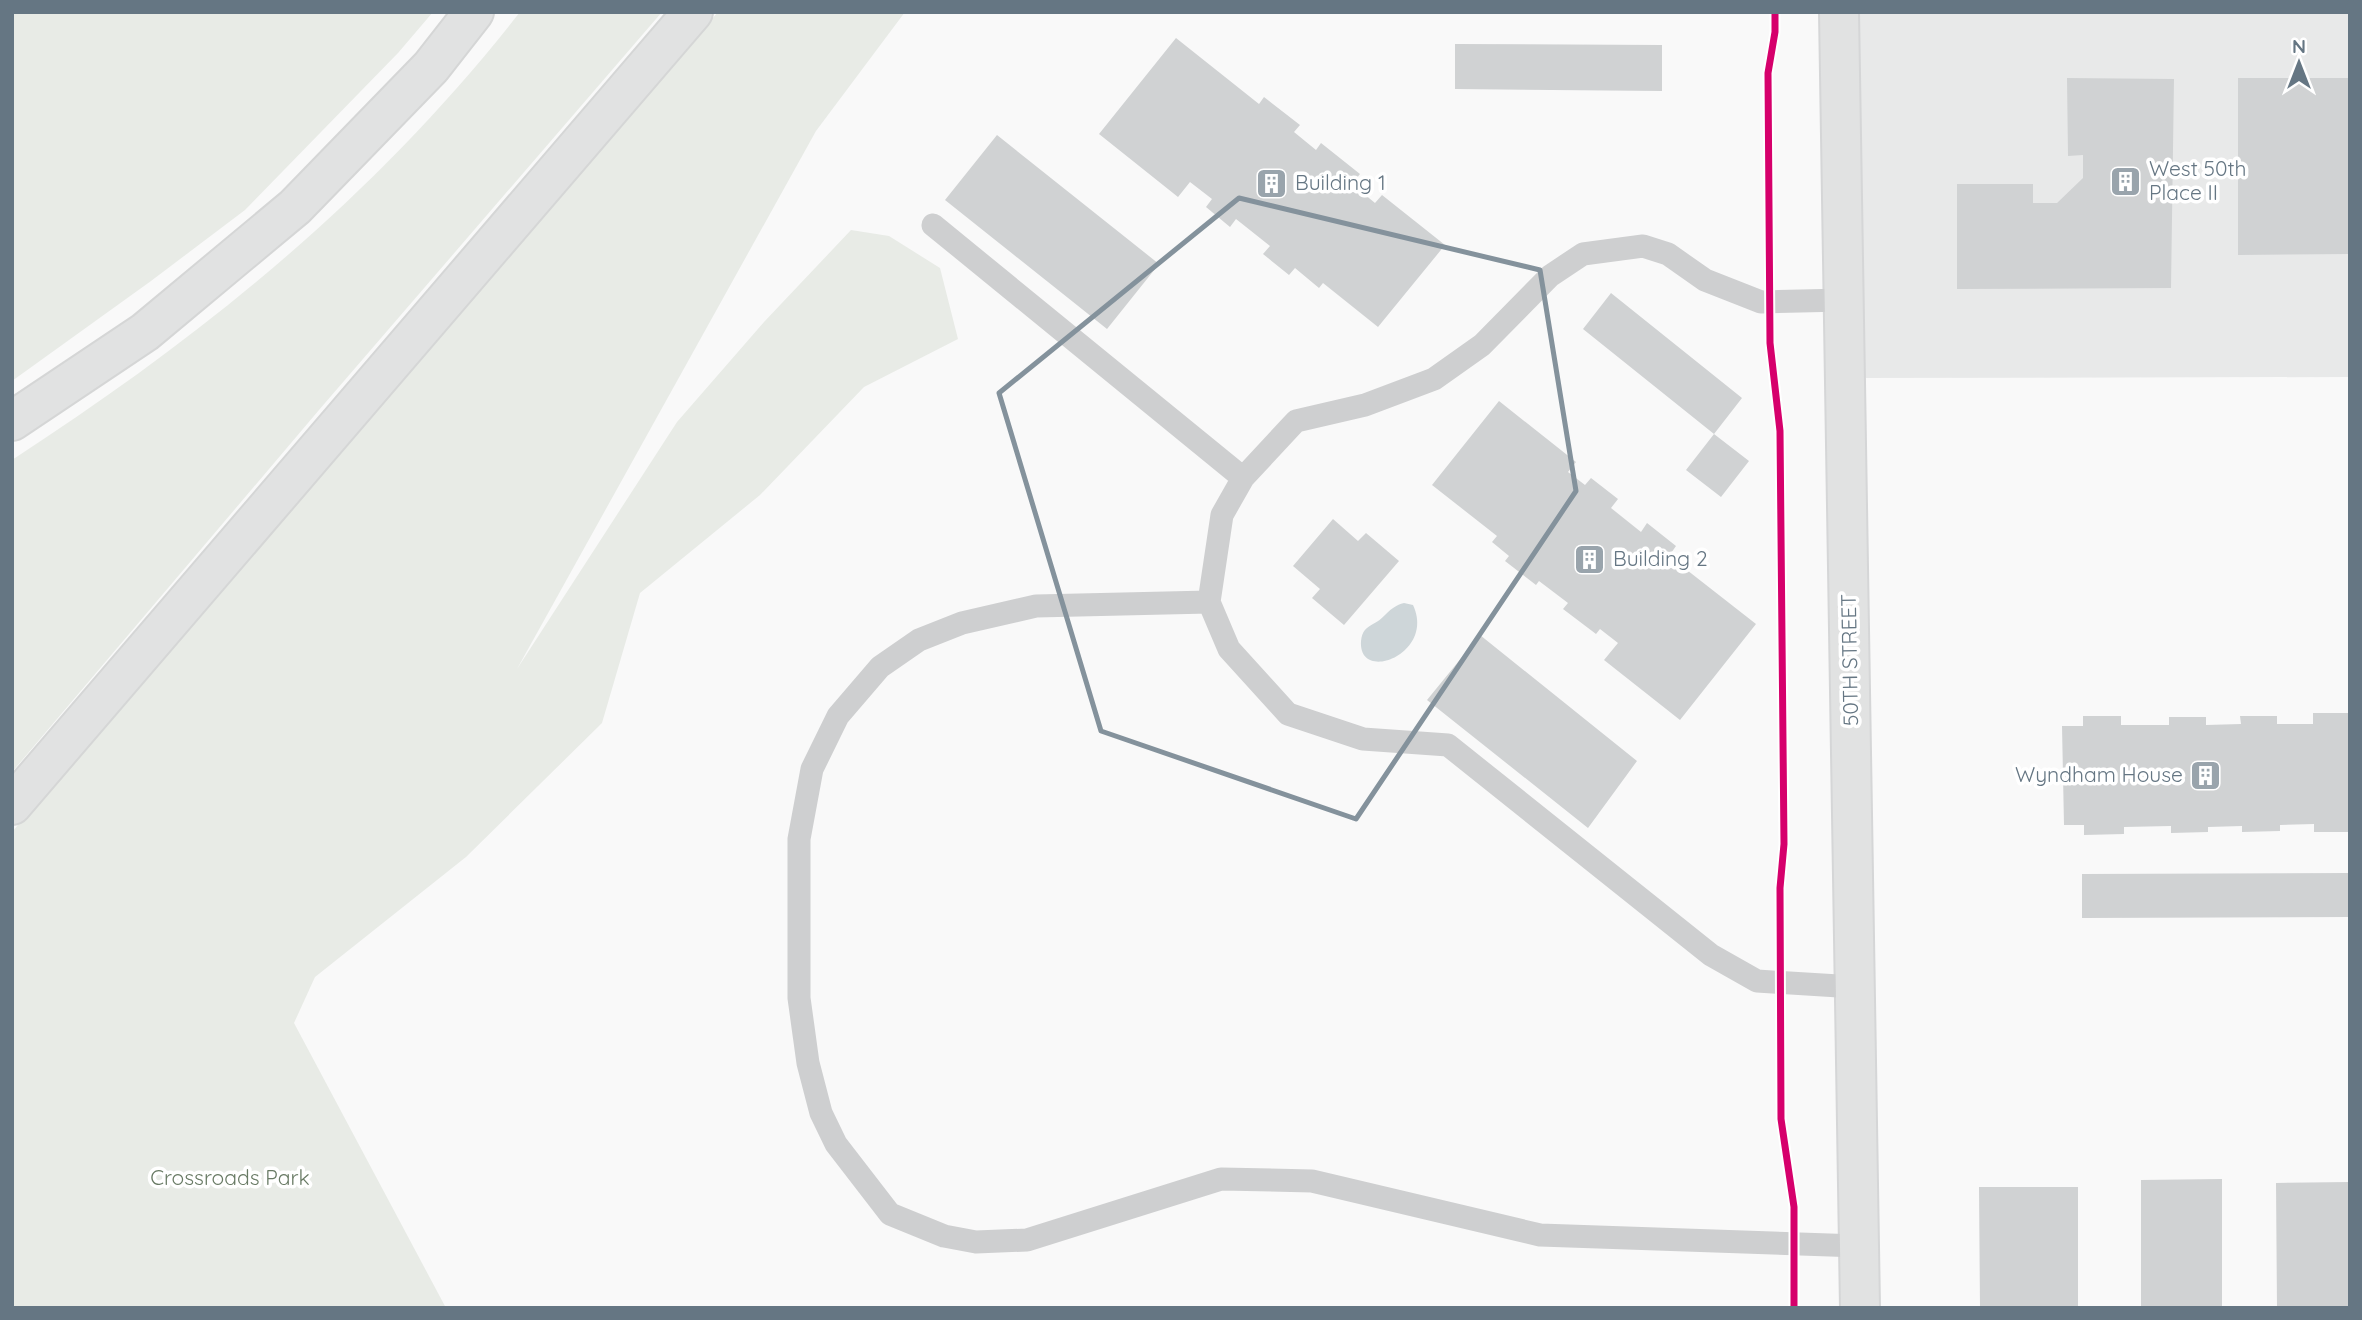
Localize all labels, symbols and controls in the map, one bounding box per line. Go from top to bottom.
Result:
north arrow [2264,28,2334,98]
text: N [2292,34,2306,58]
place label: West 50th Place II [2149,155,2247,205]
building icon: West 50th Place II [2109,164,2143,198]
building icon: Building 1 [1255,166,1289,200]
place label: Building 1 [1295,169,1386,195]
building icon: Building 2 [1573,542,1607,576]
place label: Building 2 [1613,545,1708,571]
street label: 50TH STREET [1835,594,1863,726]
building icon: Wyndham House [2189,758,2223,792]
place label: Wyndham House [2015,761,2183,787]
park label: Crossroads Park [150,1164,310,1190]

